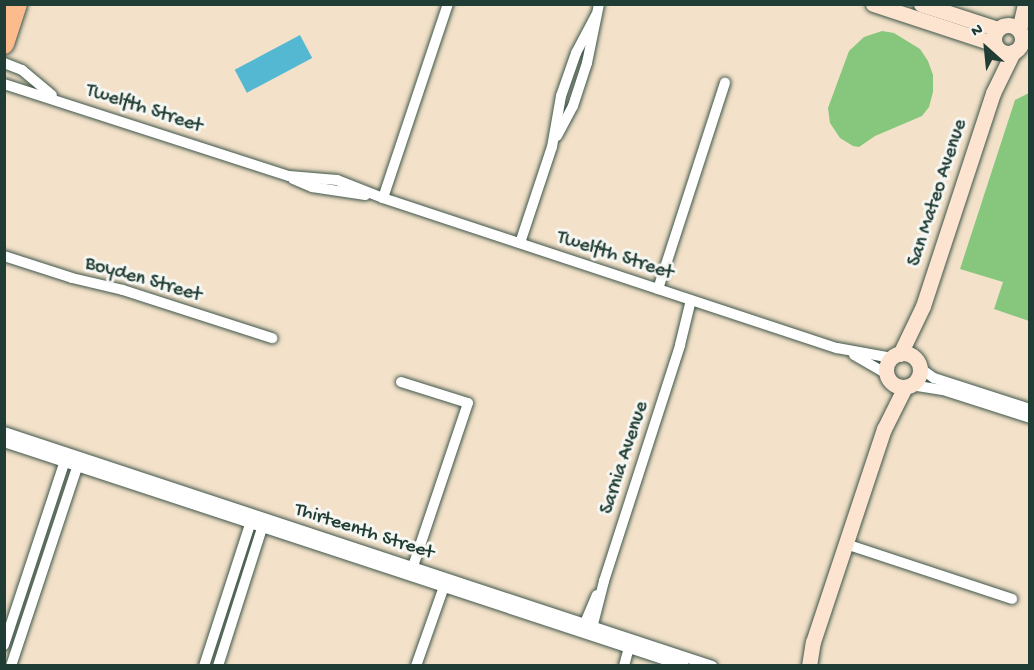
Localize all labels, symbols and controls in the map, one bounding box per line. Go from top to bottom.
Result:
north arrow [956,18,1016,78]
text: N [969,21,987,42]
street label: Twelfth Street [83,79,205,139]
street label: San Mateo Avenue [903,116,973,270]
street label: Twelfth Street [554,226,676,286]
street label: Boyden Street [82,252,204,308]
street label: Sarnia Avenue [595,399,655,517]
street label: Thirteenth Street [291,498,437,566]

